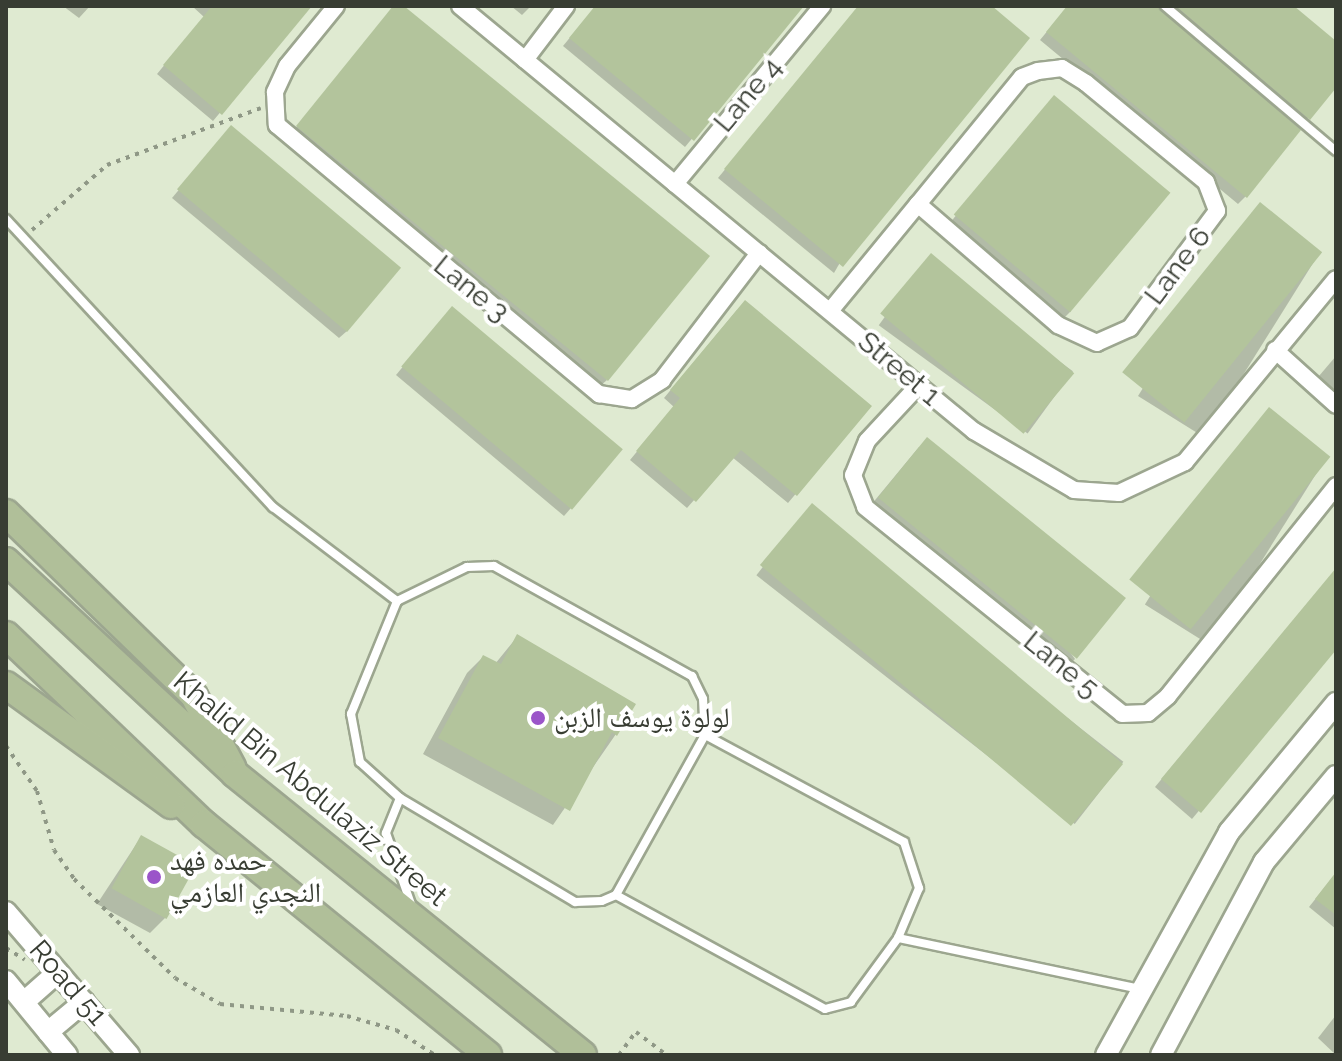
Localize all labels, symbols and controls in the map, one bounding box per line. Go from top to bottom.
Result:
street label: Lane 4 [707,51,789,139]
street label: Lane 6 [1138,221,1218,311]
street label: Lane 3 [427,249,515,329]
street label: Street 1 [851,325,947,413]
street label: Lane 5 [1017,625,1105,705]
street label: Khalid Bin Abdulaziz Street [166,664,454,914]
place label: لولوة يوسف الزبن [554,701,730,735]
marker: لولوة يوسف الزبن [529,709,547,727]
place label: حمده فهد النجدي العازمي [170,844,321,910]
marker: حمده فهد النجدي العازمي [145,868,163,886]
street label: Road 51 [22,934,114,1032]

